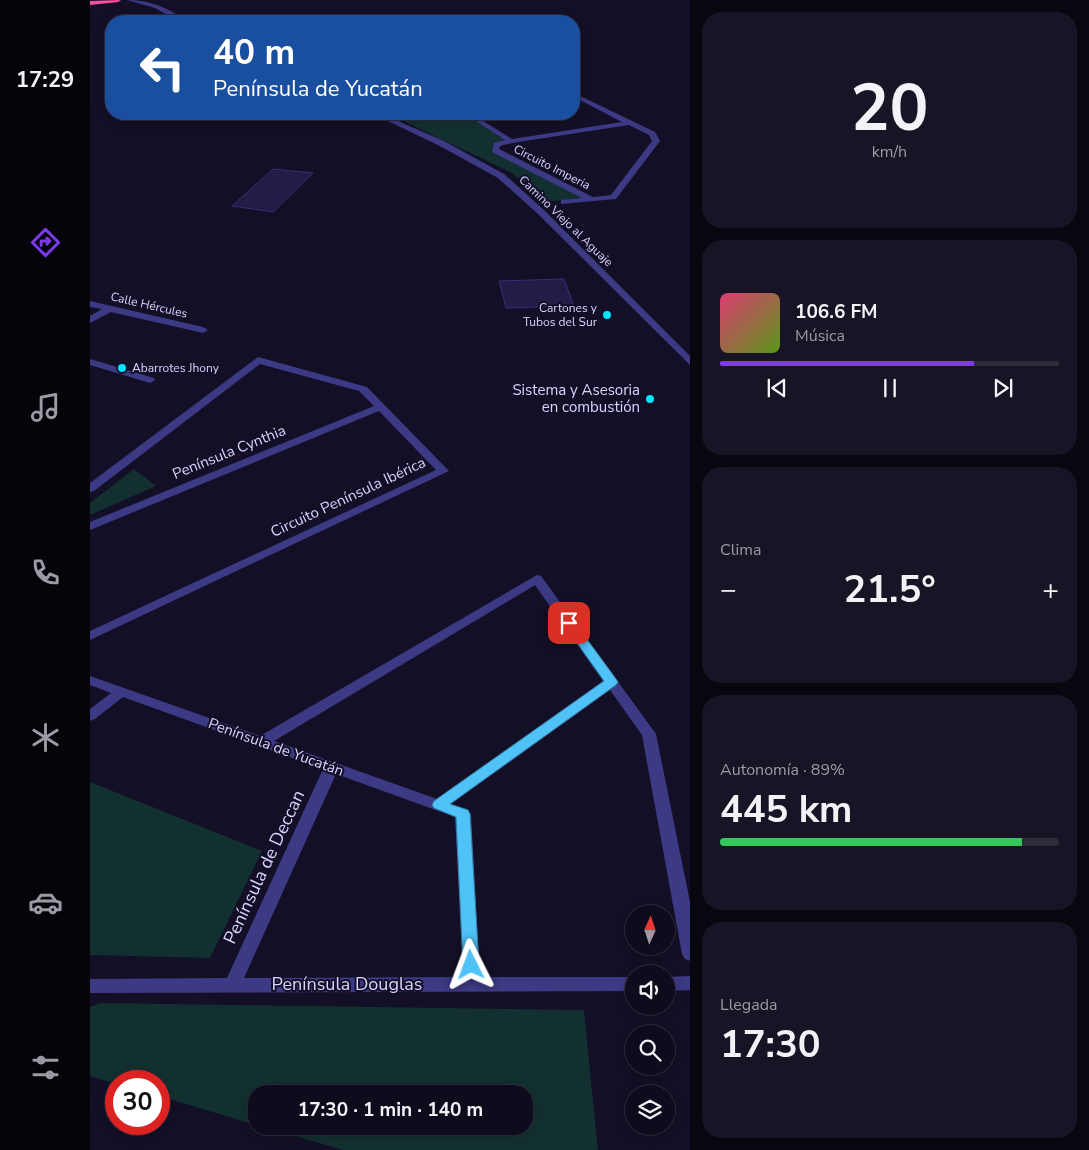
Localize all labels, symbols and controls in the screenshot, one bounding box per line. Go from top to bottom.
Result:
text: 40 m [213,29,295,76]
icon: left [130,35,195,100]
text: 20 [850,64,929,153]
text: 17:29 [16,65,74,95]
text: Península de Yucatán [213,74,423,104]
street label: Circuito Imperia [511,141,593,193]
text: km/h [872,141,907,163]
street label: Camino Viejo al Aguaje [516,172,616,270]
icon: directions [28,225,63,260]
street label: Calle Hércules [109,288,189,322]
text: 106.6 FM [795,299,878,325]
place label: Cartones y Tubos del Sur [523,300,598,330]
marker: Cartones y Tubos del Sur [601,309,613,321]
text: Música [795,325,845,347]
place label: Abarrotes Jhony [132,360,220,376]
marker: Abarrotes Jhony [116,362,128,374]
icon: previous [763,374,791,402]
icon: pause [876,374,904,402]
icon: next [989,374,1017,402]
place label: Sistema y Asesoria en combustión [512,380,640,417]
icon: music [28,390,63,425]
marker: Sistema y Asesoria en combustión [644,393,656,405]
street label: Península Cynthia [169,420,289,484]
street label: Circuito Península Ibérica [267,452,429,542]
text: Clima [720,539,761,561]
icon: phone [28,555,63,590]
text: 21.5° [843,564,936,615]
text: − [720,571,737,609]
text: + [1042,571,1059,609]
pin [548,602,590,644]
icon: arrive [555,609,583,637]
street label: Península de Yucatán [205,713,347,781]
icon: climate [28,720,63,755]
text: Autonomía · 89% [720,759,845,781]
text: 445 km [720,784,852,835]
street label: Península de Deccan [218,786,310,948]
icon: car [28,885,63,920]
north arrow [625,905,675,955]
map controls [625,905,675,1135]
position arrow [444,938,496,990]
button: sound [625,965,675,1015]
street label: Península Douglas [272,972,422,996]
text: Llegada [720,994,778,1016]
text: 17:30 [720,1019,821,1070]
button: search [625,1025,675,1075]
icon: filters [28,1050,63,1085]
speed limit sign: 30 [105,1070,170,1135]
button: layers [625,1085,675,1135]
text: 17:30 · 1 min · 140 m [298,1097,483,1123]

